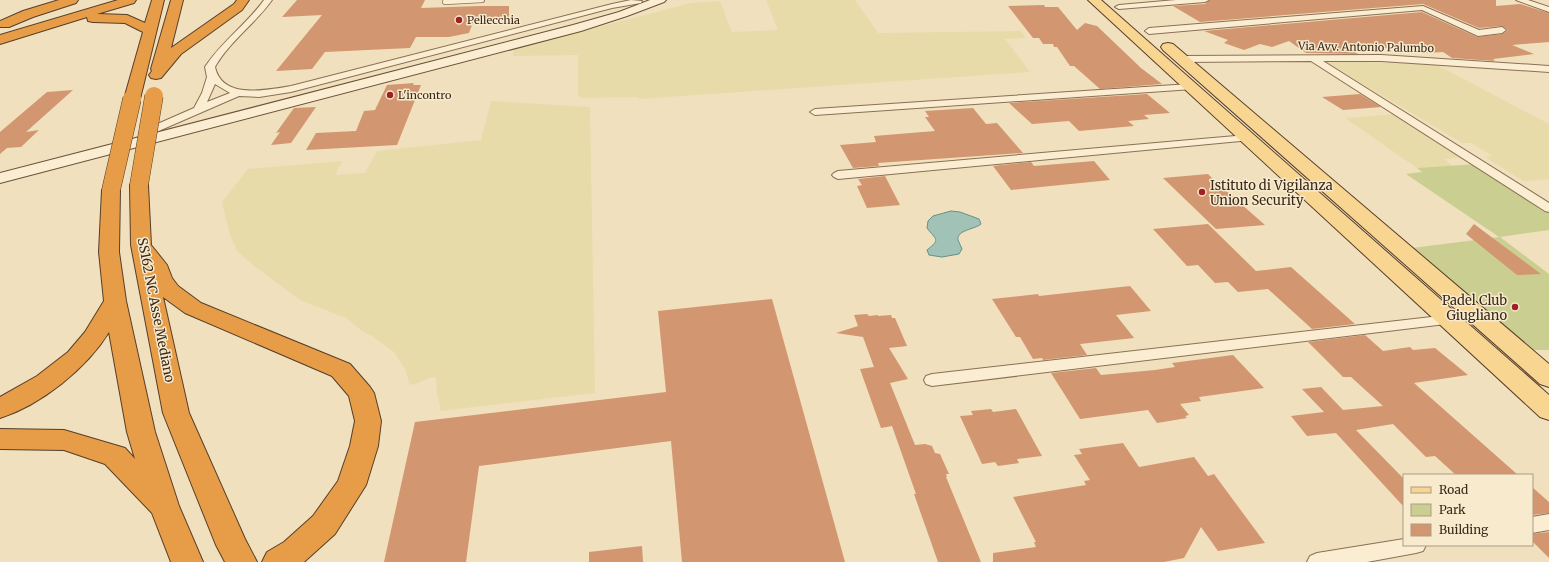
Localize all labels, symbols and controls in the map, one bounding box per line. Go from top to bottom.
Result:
place label: Pellecchia [467,13,520,27]
marker: Pellecchia [454,15,464,25]
street label: Via Avv. Antonio Palumbo [1297,39,1435,55]
place label: L'incontro [398,88,452,102]
marker: L'incontro [385,90,395,100]
place label: Istituto di Vigilanza Union Security [1210,177,1333,209]
marker: Istituto di Vigilanza Union Security [1197,187,1207,197]
street label: SS162 NC Asse Mediano [134,236,178,384]
place label: Padel Club Giugliano [1442,292,1507,324]
marker: Padel Club Giugliano [1510,302,1520,312]
legend [1403,474,1533,546]
text: Road [1439,482,1468,497]
text: Park [1439,502,1466,517]
text: Building [1439,522,1489,537]

